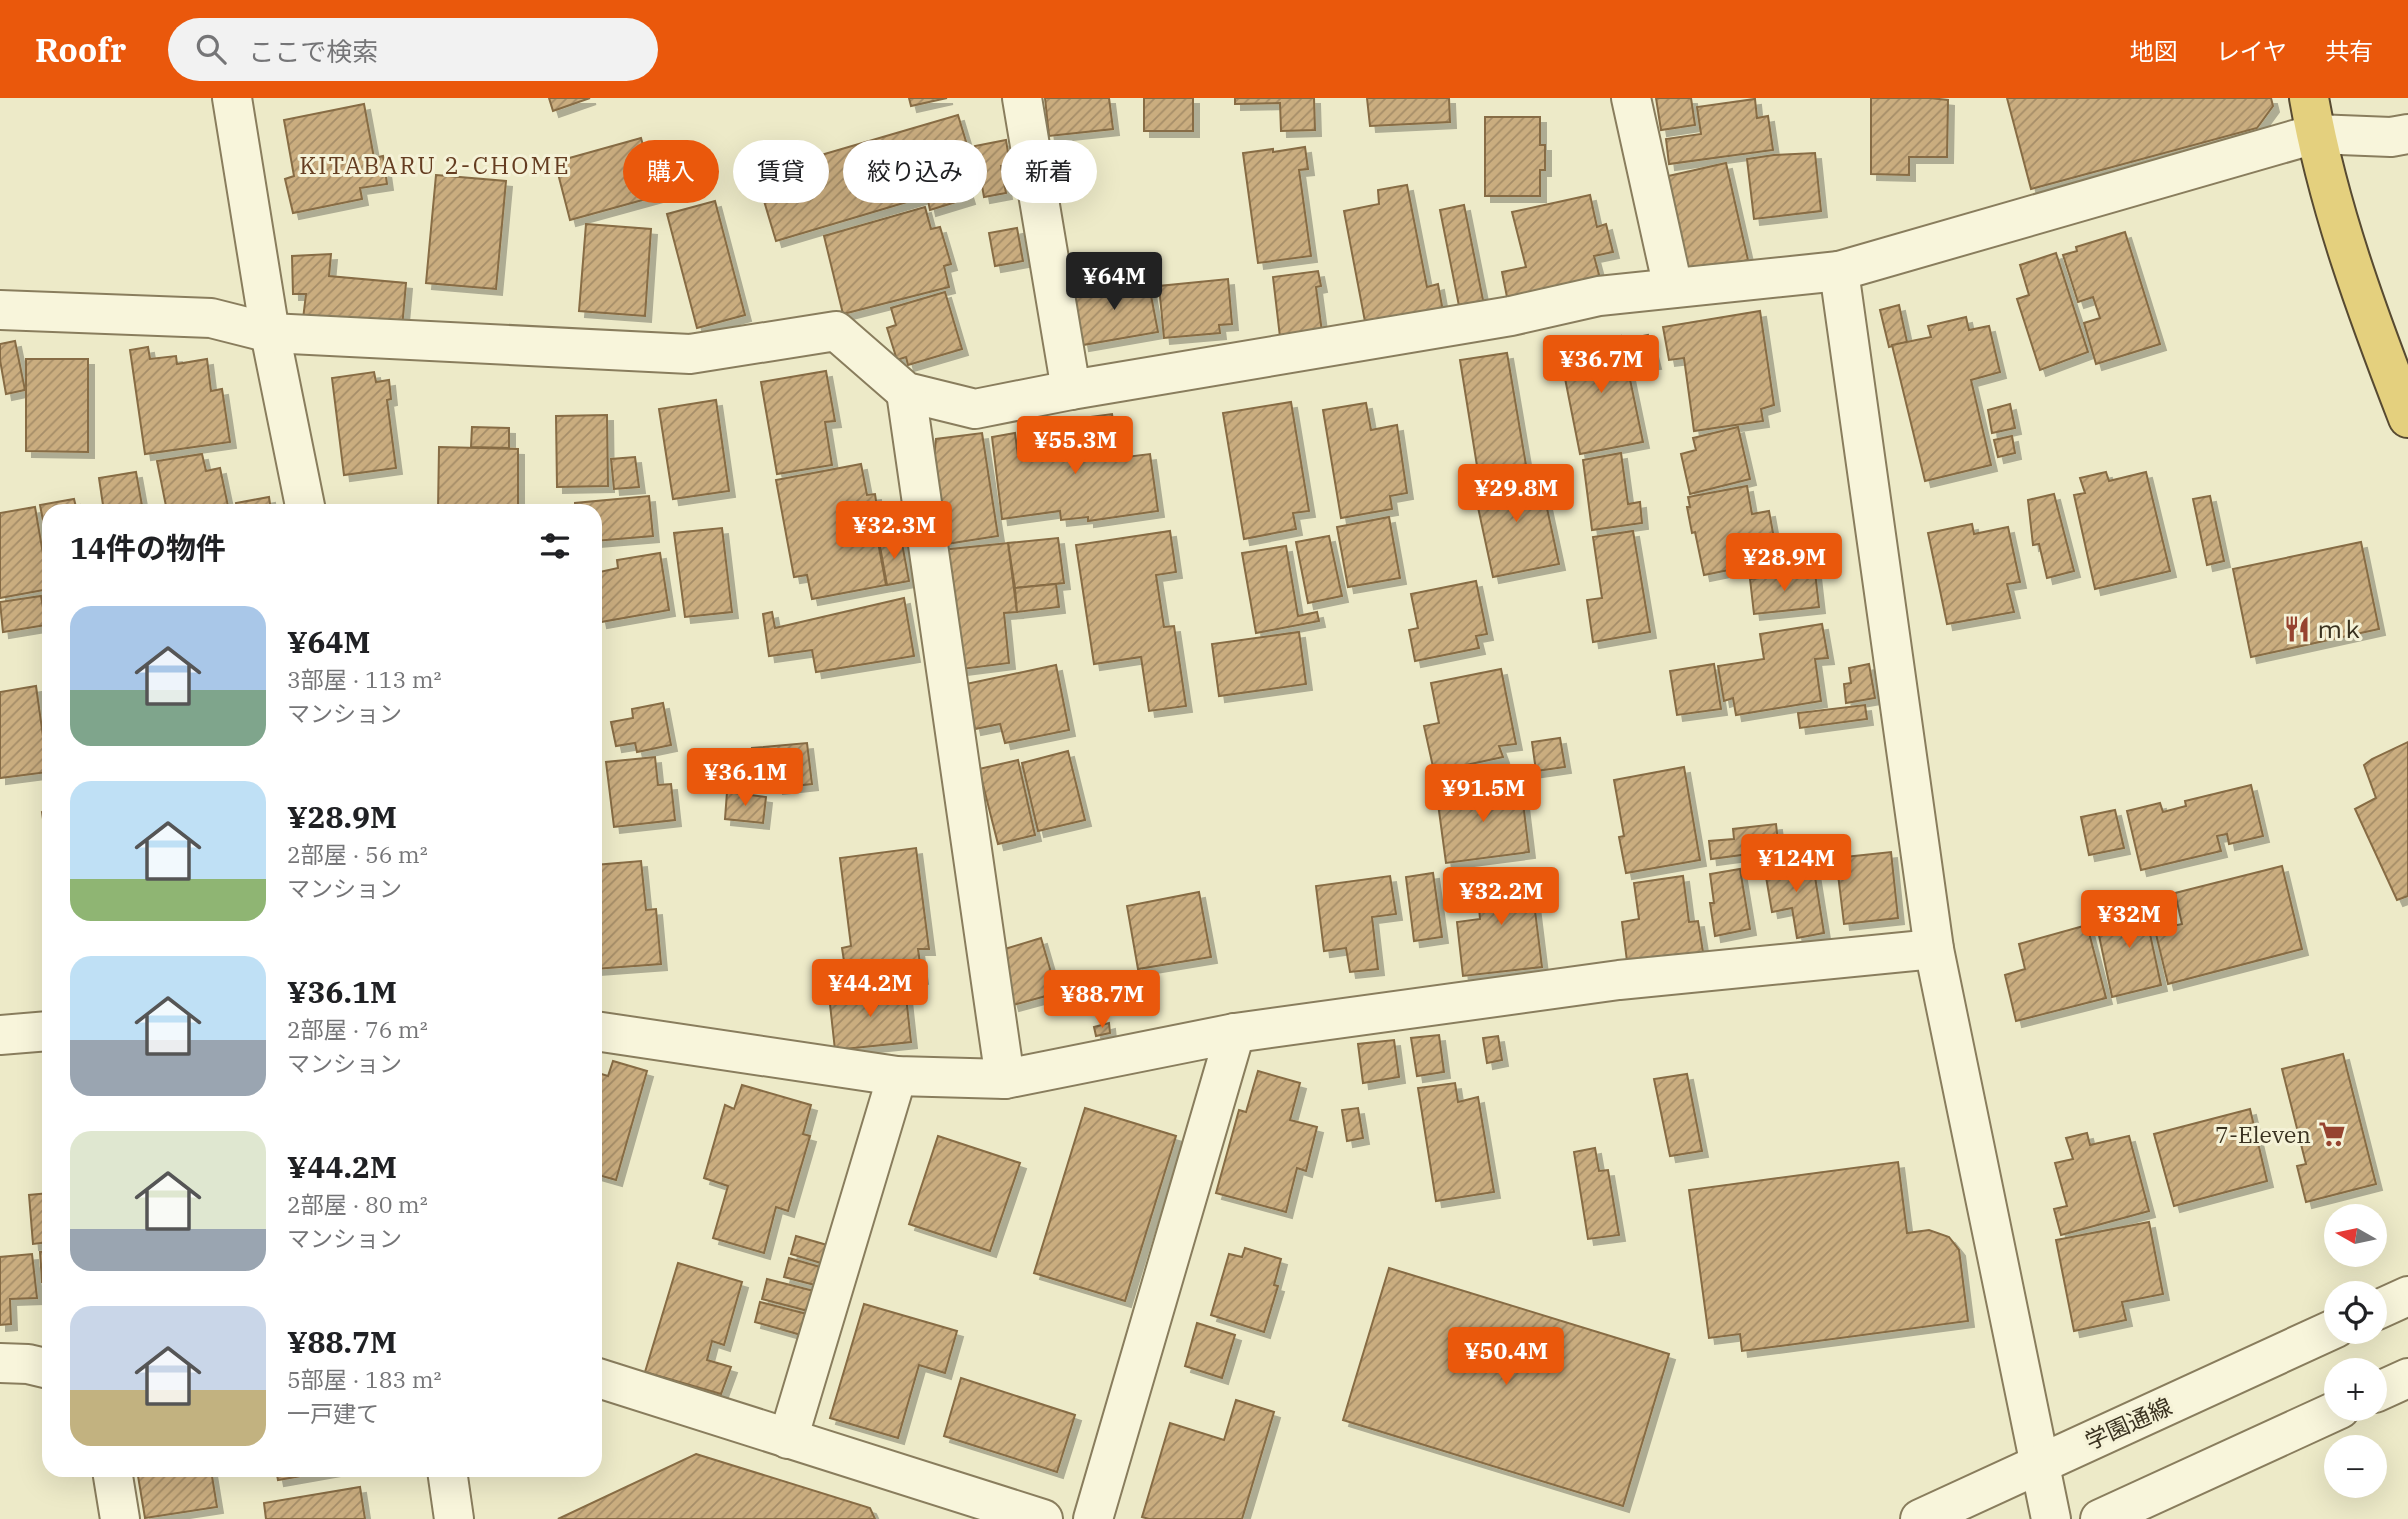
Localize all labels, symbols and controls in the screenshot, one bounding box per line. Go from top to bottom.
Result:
search box [168,18,658,81]
text: Roofr [35,28,126,71]
icon: search [192,30,230,68]
text: ここで検索 [248,34,378,68]
text: 地図 [2130,35,2178,67]
text: レイヤ [2216,35,2287,67]
text: 共有 [2325,35,2373,67]
chip: 購入 [623,140,719,203]
chip: 賃貸 [733,140,829,203]
chip: 絞り込み [843,140,987,203]
chip: 新着 [1001,140,1097,203]
district label: KITABARU 2-CHOME [299,149,571,181]
pin: ¥64M [1073,252,1155,312]
text: ¥64M [1082,260,1146,290]
pin: ¥36.7M [1544,336,1658,395]
text: ¥36.7M [1559,343,1643,373]
pin: ¥55.3M [1018,416,1132,476]
text: ¥55.3M [1033,424,1117,454]
pin: ¥29.8M [1459,464,1573,524]
text: ¥29.8M [1474,472,1558,502]
pin: ¥32.3M [837,502,951,561]
text: ¥32.3M [852,509,936,539]
icon: filters [536,527,574,565]
text: 14件の物件 [70,528,226,567]
pin: ¥28.9M [1727,533,1841,593]
text: ¥28.9M [1742,541,1826,571]
restaurant icon: ｍｋ [2282,614,2312,644]
place label: ｍｋ [2318,614,2364,644]
text: ¥64M [287,622,370,661]
icon: home [126,634,210,718]
text: 3部屋 · 113 m² [287,664,442,694]
text: マンション [287,698,402,728]
pin: ¥36.1M [688,748,802,808]
text: ¥36.1M [703,756,787,786]
pin: ¥91.5M [1426,764,1540,824]
text: ¥91.5M [1441,772,1525,802]
text: ¥28.9M [287,797,397,836]
icon: home [126,809,210,893]
pin: ¥124M [1747,834,1845,894]
text: 2部屋 · 56 m² [287,839,428,869]
text: ¥124M [1757,842,1835,872]
pin: ¥32.2M [1444,868,1558,927]
text: マンション [287,873,402,903]
text: ¥32.2M [1459,875,1543,905]
pin: ¥32M [2088,890,2170,950]
text: ¥32M [2097,898,2161,928]
pin: ¥44.2M [813,960,927,1019]
text: ¥44.2M [828,967,912,997]
pin: ¥88.7M [1045,970,1159,1030]
text: ¥36.1M [287,972,397,1011]
text: ¥88.7M [1060,978,1144,1008]
icon: home [126,984,210,1068]
text: 2部屋 · 76 m² [287,1014,428,1044]
text: マンション [287,1048,402,1078]
place label: 7-Eleven [2215,1119,2311,1149]
supermarket icon: 7-Eleven [2317,1119,2347,1149]
text: ¥44.2M [287,1147,397,1186]
icon: home [126,1159,210,1243]
text: 2部屋 · 80 m² [287,1189,428,1219]
north arrow [2324,1204,2387,1267]
map controls [2324,1204,2387,1498]
text: マンション [287,1223,402,1253]
button: locate [2324,1281,2387,1344]
text: ¥88.7M [287,1322,397,1361]
pin: ¥50.4M [1449,1328,1563,1387]
icon: home [126,1334,210,1418]
text: ¥50.4M [1464,1335,1548,1365]
button: + [2324,1358,2387,1421]
text: 5部屋 · 183 m² [287,1364,442,1394]
street label: 学園通線 [2080,1391,2176,1455]
text: 一戸建て [287,1398,379,1428]
button: − [2324,1435,2387,1498]

